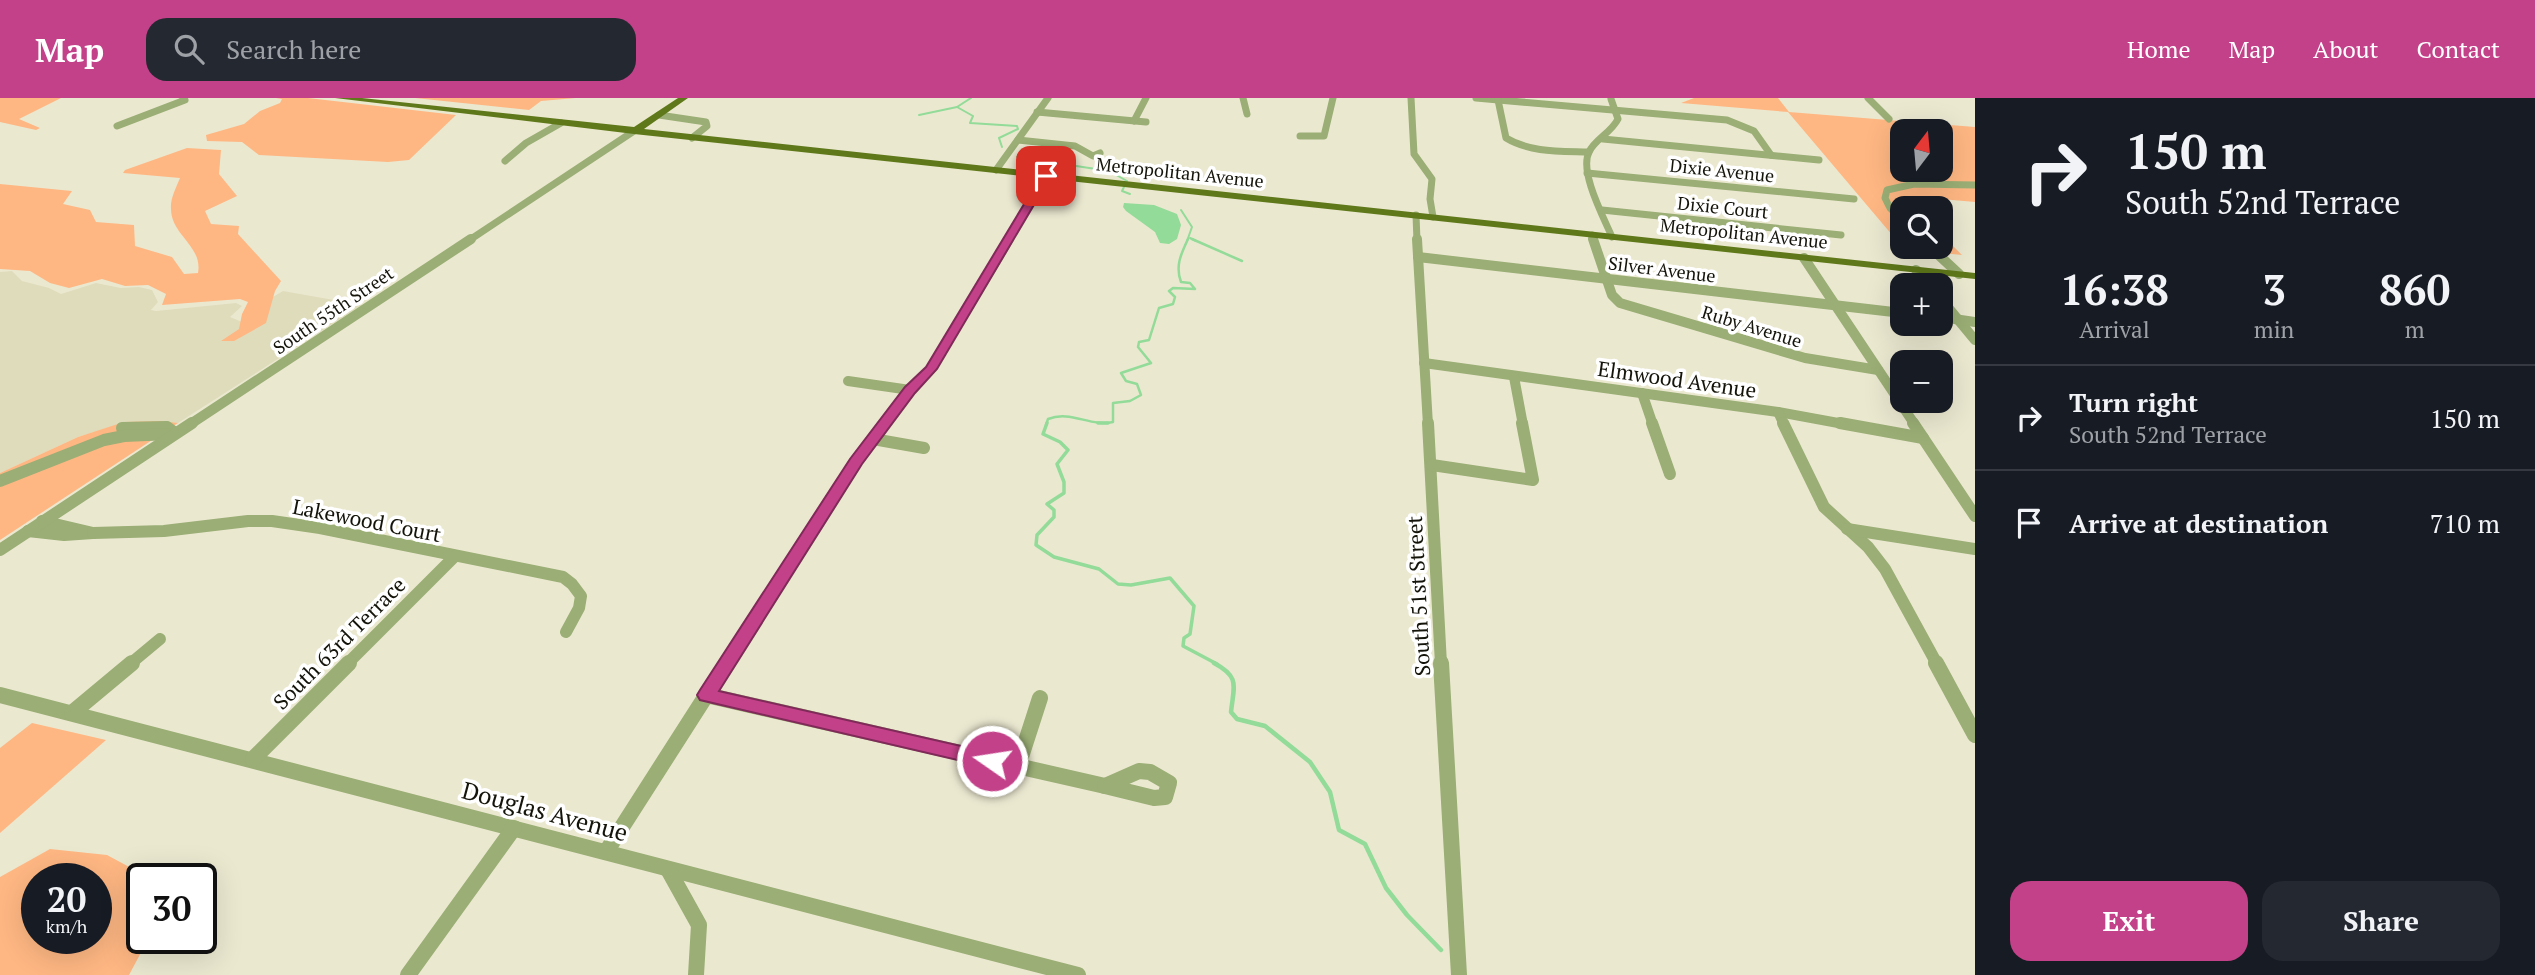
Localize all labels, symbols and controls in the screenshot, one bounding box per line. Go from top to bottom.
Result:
search box [146,18,636,81]
text: Map [35,28,104,71]
icon: search [170,30,208,68]
text: Search here [226,32,361,66]
text: Home [2127,33,2191,65]
text: Map [2229,33,2275,65]
text: About [2313,33,2379,65]
text: Contact [2417,33,2500,65]
text: 150 m [2125,118,2267,183]
north arrow [1890,119,1953,182]
map controls [1890,119,1953,413]
icon: right [2010,126,2101,217]
pin [1016,146,1076,206]
street label: Metropolitan Avenue [1095,151,1265,193]
street label: Dixie Avenue [1669,153,1775,187]
icon: arrive [1027,157,1065,195]
text: South 52nd Terrace [2125,181,2400,223]
street label: Dixie Court [1676,190,1770,224]
button: search [1890,196,1953,259]
street label: Metropolitan Avenue [1659,212,1829,254]
street label: Silver Avenue [1607,250,1717,288]
street label: South 55th Street [268,261,398,359]
text: 16:38 [2060,261,2169,317]
text: 3 [2262,261,2286,317]
text: 860 [2379,261,2450,317]
button: + [1890,273,1953,336]
street label: Ruby Avenue [1699,299,1805,353]
text: Arrival [2079,314,2150,345]
text: min [2254,314,2294,345]
text: m [2405,314,2425,345]
button: − [1890,350,1953,413]
street label: Elmwood Avenue [1596,354,1758,404]
text: Turn right [2069,385,2198,419]
icon: right [2010,399,2048,437]
text: 150 m [2430,401,2500,435]
text: South 52nd Terrace [2069,419,2267,450]
street label: Lakewood Court [290,492,444,548]
icon: arrive [2010,504,2048,542]
text: Arrive at destination [2069,506,2328,540]
text: 710 m [2430,506,2500,540]
street label: South 51st Street [1400,515,1436,677]
street label: South 63rd Terrace [267,571,411,715]
position arrow [955,724,1029,798]
street label: Douglas Avenue [459,773,631,849]
speed limit sign: 30 [126,863,217,954]
text: 20 [47,876,86,922]
button: Exit [2010,881,2248,961]
button: Share [2262,881,2500,961]
text: km/h [46,914,87,938]

